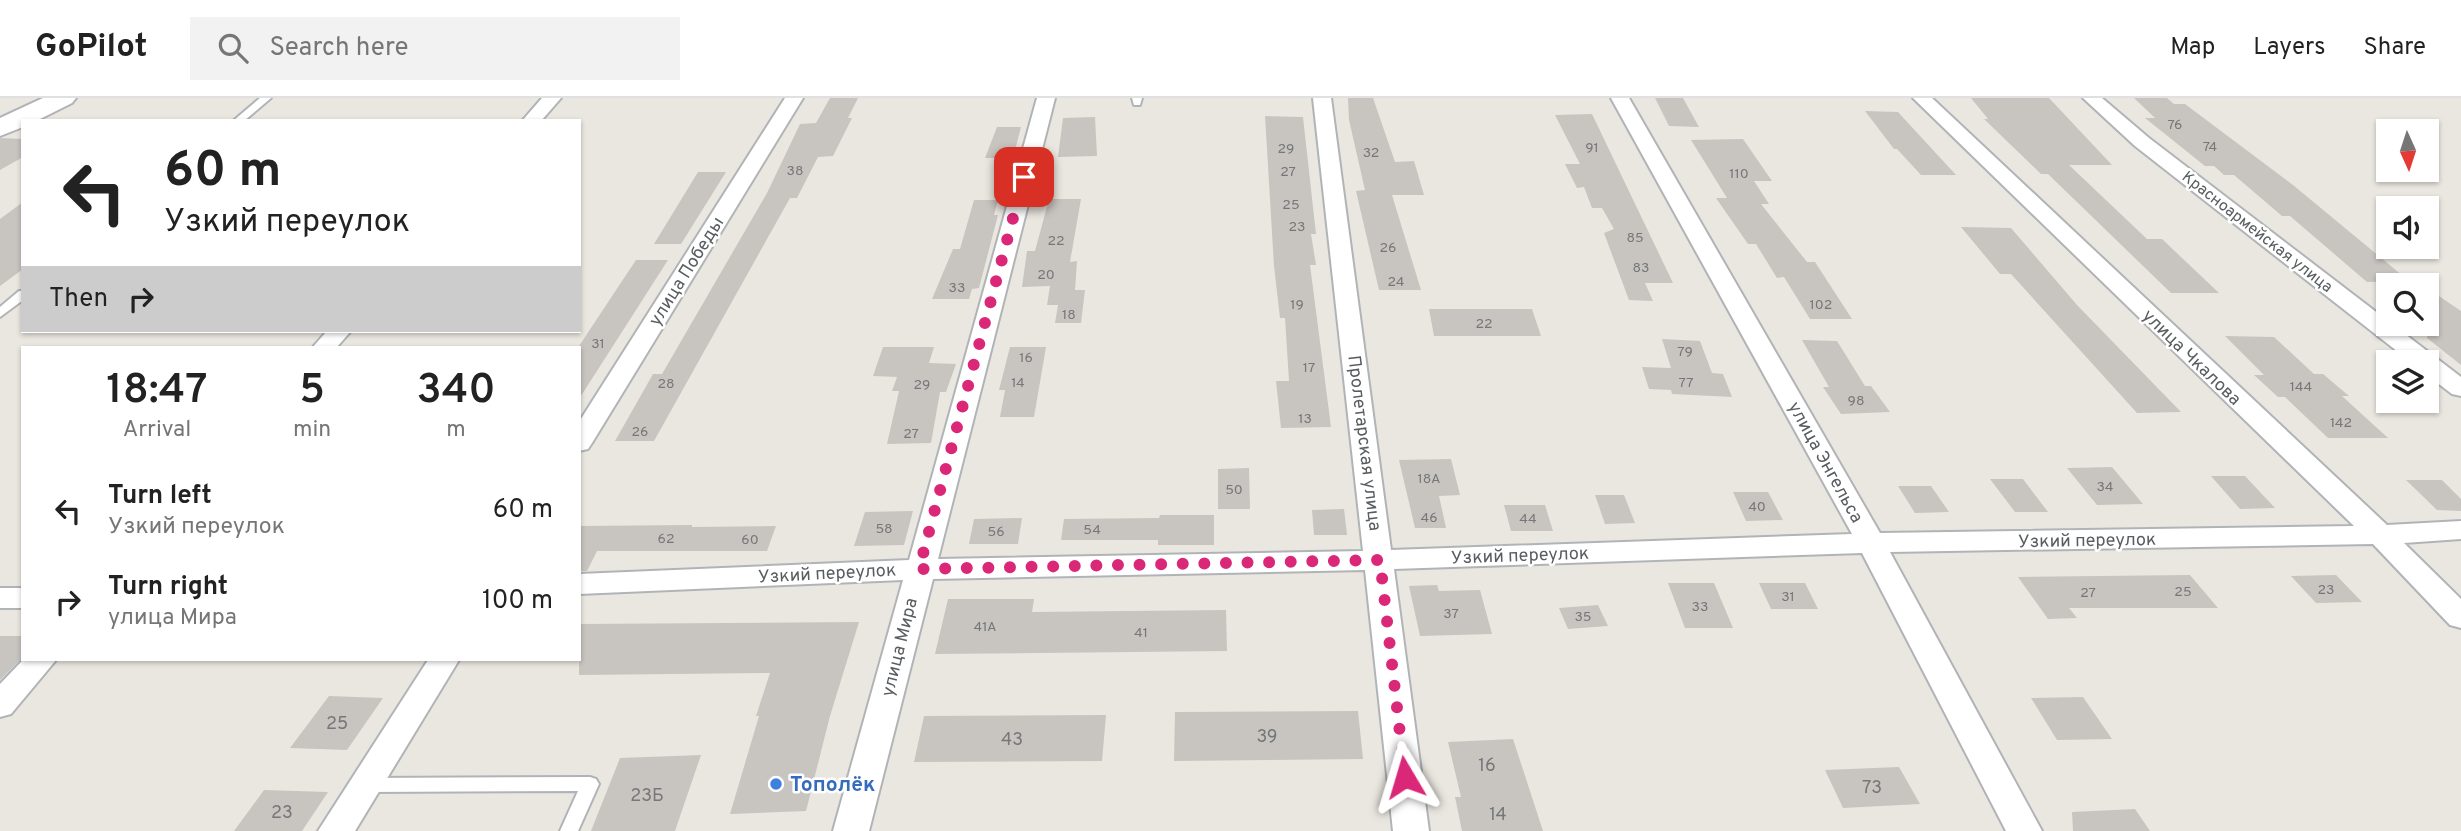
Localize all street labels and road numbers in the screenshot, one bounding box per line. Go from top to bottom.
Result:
street label: Красноармейская улица [2177,167,2336,298]
street label: улица Победы [644,213,730,331]
street label: улица Чкалова [2137,305,2245,411]
street label: Пролетарская улица [1341,354,1386,532]
street label: улица Энгельса [1782,398,1867,527]
street label: Узкий переулок [2018,529,2156,554]
street label: Узкий переулок [1450,543,1590,570]
street label: Узкий переулок [757,559,897,590]
street label: улица Мира [877,596,924,699]

